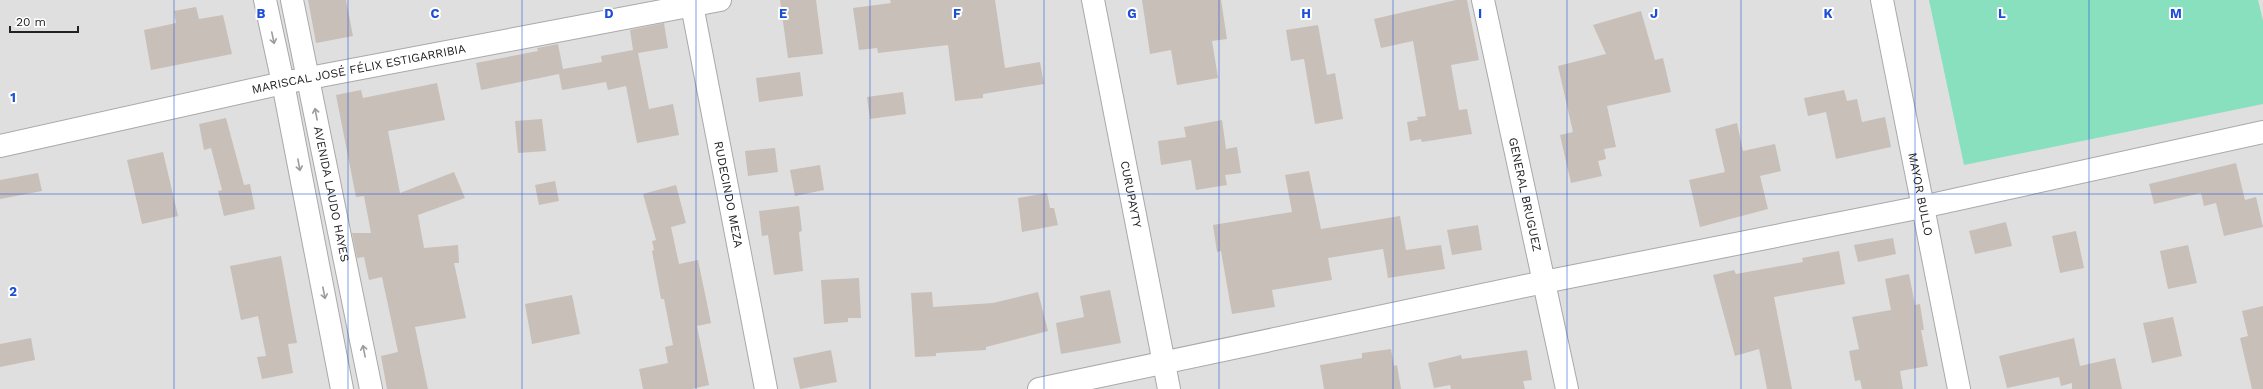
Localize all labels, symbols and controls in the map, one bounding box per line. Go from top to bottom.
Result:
text: B [257,6,266,21]
text: C [431,6,440,21]
text: D [604,6,614,21]
text: E [779,6,787,21]
text: F [953,6,961,21]
text: G [1127,6,1137,21]
text: H [1301,6,1311,21]
text: I [1478,6,1482,21]
text: J [1650,6,1658,21]
text: K [1823,6,1833,21]
text: L [1998,6,2006,21]
text: M [2170,6,2182,21]
scale bar [10,8,78,34]
text: 20 m [16,15,46,29]
one-way arrow [270,31,278,44]
street label: MARISCAL JOSÉ FÉLIX ESTIGARRIBIA [250,41,467,97]
text: 1 [10,90,16,105]
one-way arrow [312,107,320,120]
street label: AVENIDA LAUDO HAYES [311,125,352,263]
street label: GENERAL BRUGUEZ [1506,136,1544,253]
street label: RUDECINDO MEZA [711,140,746,249]
street label: MAYOR BULLO [1905,151,1936,237]
one-way arrow [295,159,303,172]
street label: CURUPAYTY [1118,160,1144,229]
text: 2 [9,284,17,299]
one-way arrow [320,286,328,299]
one-way arrow [359,345,367,358]

